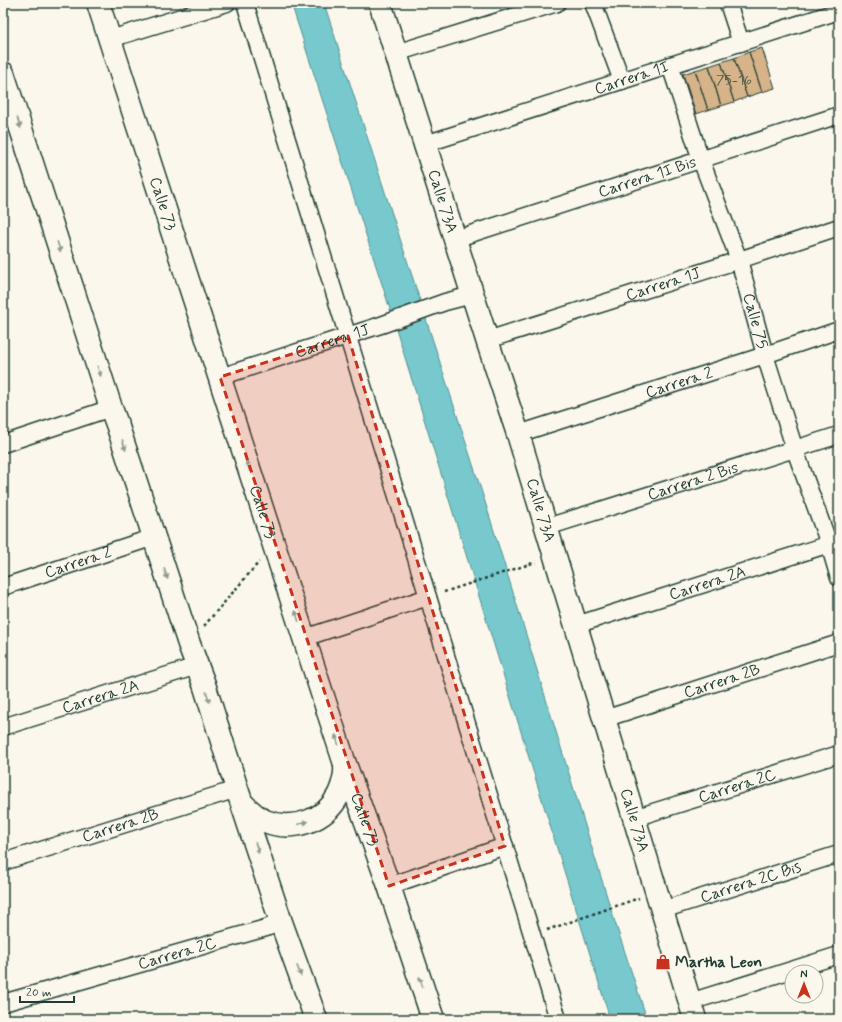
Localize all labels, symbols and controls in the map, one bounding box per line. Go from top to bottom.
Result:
street label: Carrera 1I [592,56,671,99]
house number: 75-16 [716,71,752,89]
one-way arrow [16,118,22,130]
street label: Carrera 1I Bis [595,151,699,203]
street label: Calle 73A [423,167,463,236]
street label: Calle 73 [145,174,182,233]
one-way arrow [56,241,62,253]
street label: Carrera 1J [623,262,703,306]
street label: Calle 75 [738,291,773,351]
street label: Carrera 1J [292,319,372,363]
street label: Carrera 2 [643,362,715,403]
one-way arrow [96,365,102,377]
one-way arrow [121,439,127,451]
street label: Carrera 2 Bis [645,457,741,505]
one-way arrow [245,460,251,472]
street label: Calle 73A [521,476,561,545]
street label: Calle 73 [245,482,282,542]
street label: Carrera 2 [42,541,114,583]
street label: Carrera 2A [666,561,749,605]
one-way arrow [163,569,169,581]
one-way arrow [294,610,300,622]
street label: Carrera 2B [681,659,763,703]
street label: Carrera 2A [59,674,141,718]
one-way arrow [205,692,211,704]
one-way arrow [334,734,340,746]
street label: Carrera 2C [696,764,779,808]
street label: Calle 73A [615,786,654,855]
street label: Calle 73 [346,790,384,849]
street label: Carrera 2B [80,804,161,847]
one-way arrow [298,820,310,826]
one-way arrow [254,842,260,854]
street label: Carrera 2C Bis [698,856,804,908]
street label: Carrera 2C [136,932,219,974]
place label: Martha Leon [675,952,762,973]
shop icon: Martha Leon [654,953,672,971]
north arrow [784,964,824,1004]
one-way arrow [296,965,302,977]
text: N [800,968,808,982]
one-way arrow [418,976,424,988]
scale bar [20,978,74,1004]
text: 20 m [26,985,52,1001]

